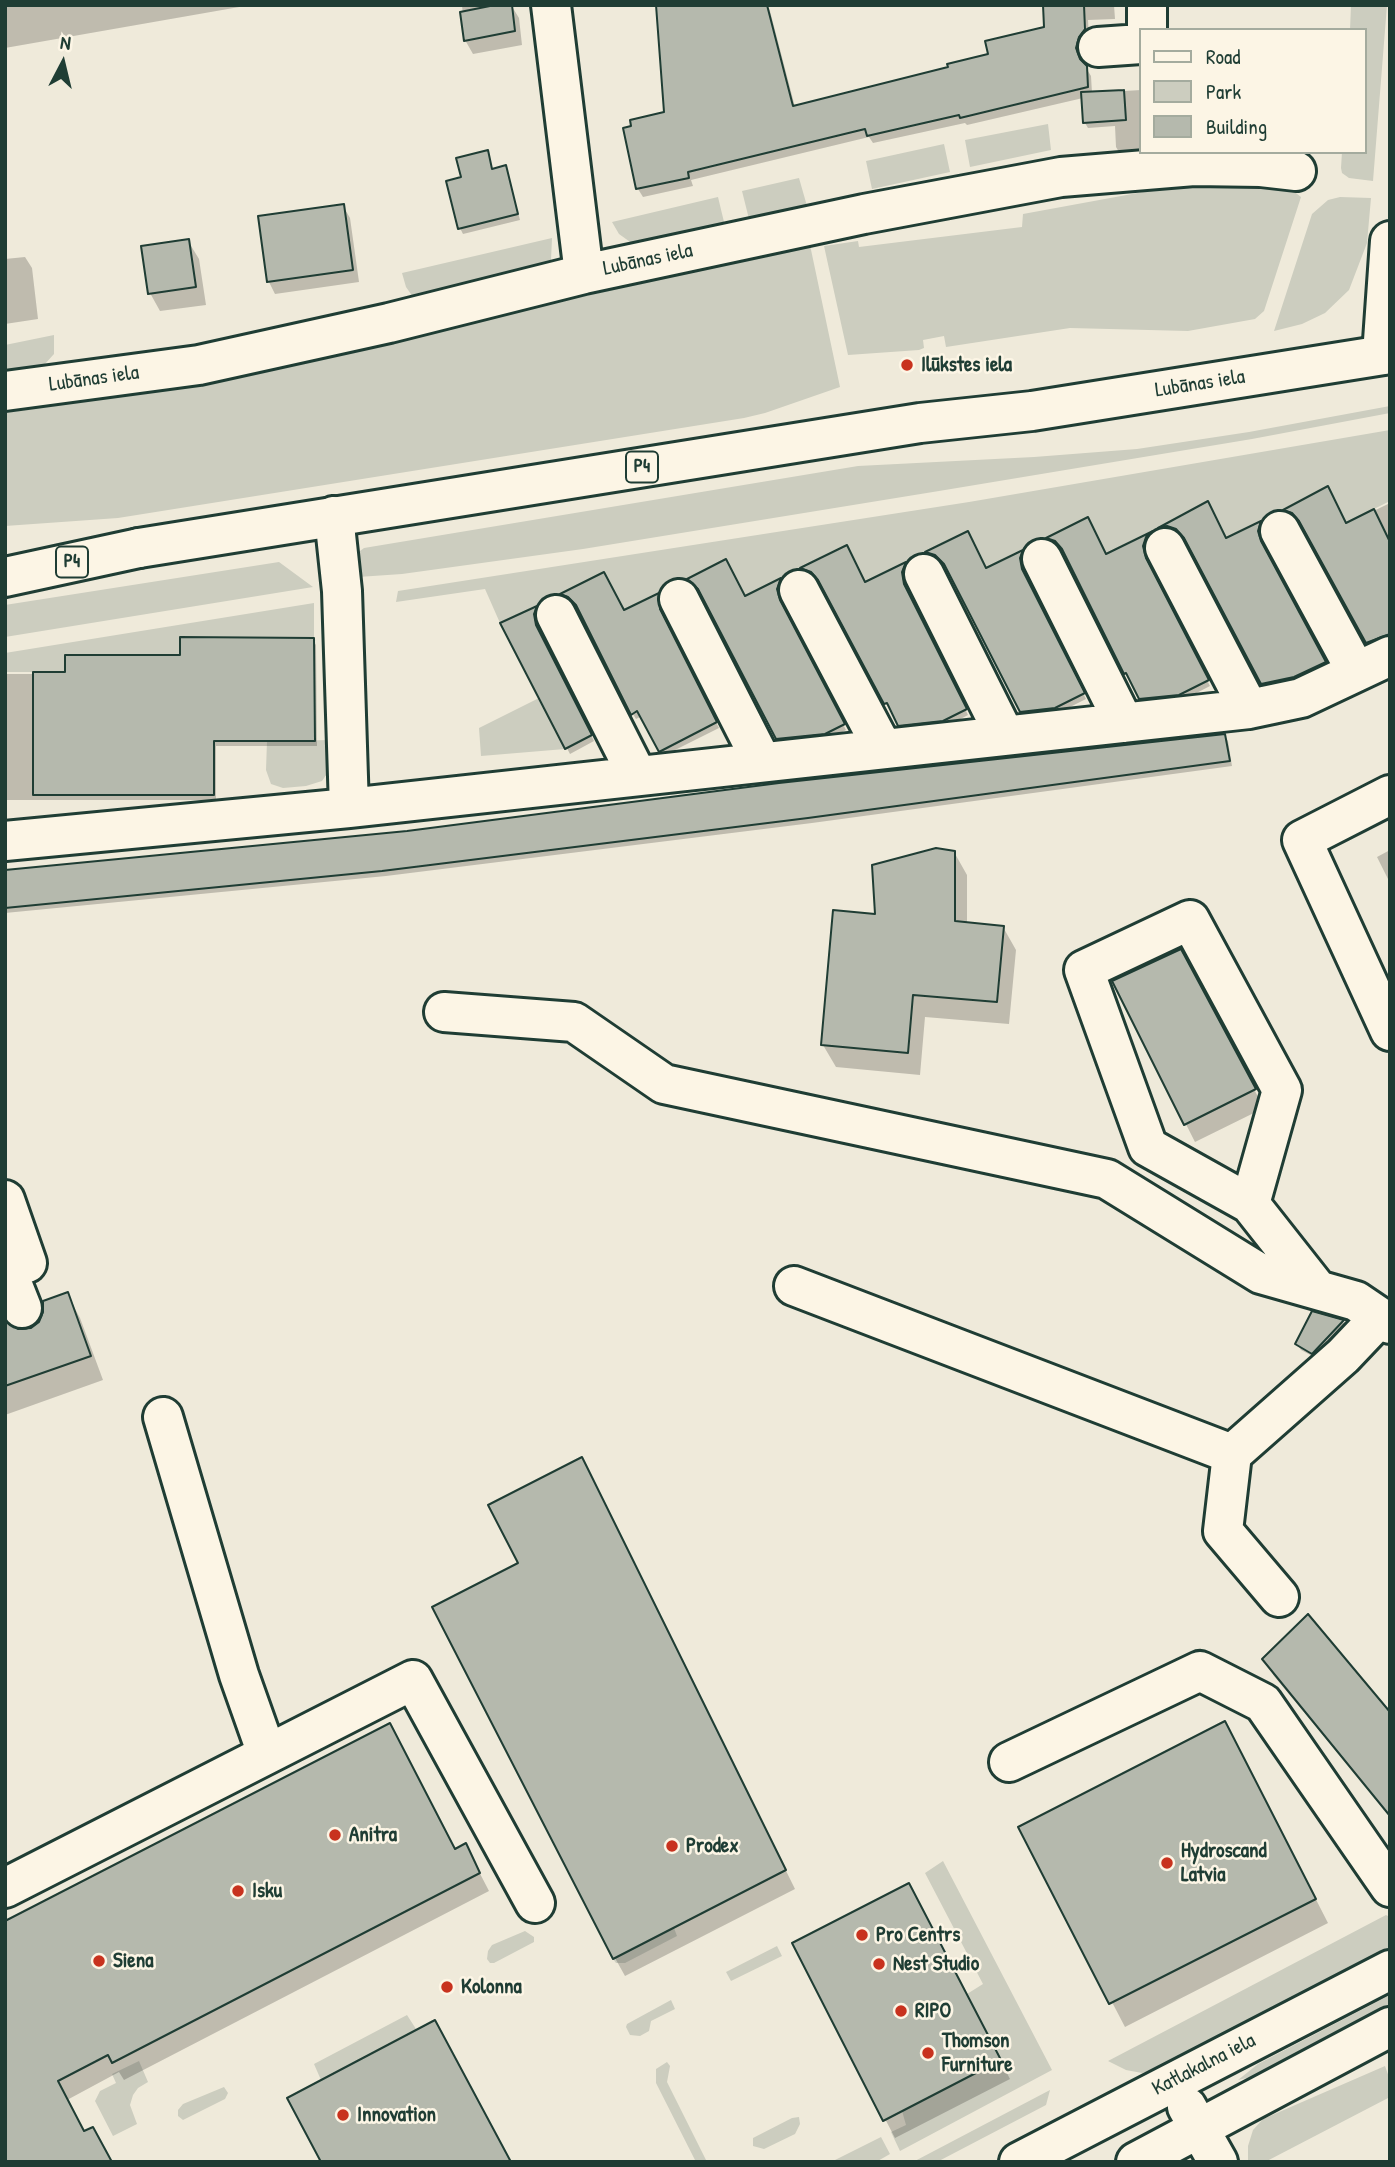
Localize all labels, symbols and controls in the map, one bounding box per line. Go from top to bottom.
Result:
north arrow [28,28,98,98]
legend [1140,28,1367,154]
text: N [59,29,72,56]
text: Road [1206,42,1240,71]
text: Park [1206,77,1241,106]
text: Building [1206,112,1267,141]
street label: Lubānas iela [601,238,695,282]
place label: Ilūkstes iela [921,352,1012,378]
marker: Ilūkstes iela [899,357,915,373]
street label: Lubānas iela [47,360,141,398]
street label: Lubānas iela [1153,364,1247,404]
road number: P4 [626,452,658,482]
road number: P4 [56,547,88,578]
place label: Anitra [349,1822,397,1848]
marker: Anitra [327,1827,343,1843]
place label: Prodex [686,1833,739,1859]
marker: Prodex [664,1838,680,1854]
place label: Hydroscand Latvia [1181,1838,1267,1888]
marker: Hydroscand Latvia [1159,1855,1175,1871]
place label: Isku [252,1878,282,1904]
marker: Isku [230,1883,246,1899]
place label: Pro Centrs [876,1922,960,1948]
marker: Pro Centrs [854,1927,870,1943]
place label: Siena [113,1948,153,1974]
place label: Nest Studio [893,1951,979,1977]
marker: Siena [91,1953,107,1969]
marker: Nest Studio [871,1956,887,1972]
place label: Kolonna [461,1974,522,2000]
marker: Kolonna [439,1979,455,1995]
place label: RIPO [915,1998,951,2024]
marker: RIPO [893,2003,909,2019]
place label: Thomson Furniture [942,2028,1013,2078]
street label: Katlakalna iela [1148,2028,1260,2102]
marker: Thomson Furniture [920,2045,936,2061]
place label: Innovation [357,2102,436,2128]
marker: Innovation [335,2107,351,2123]

